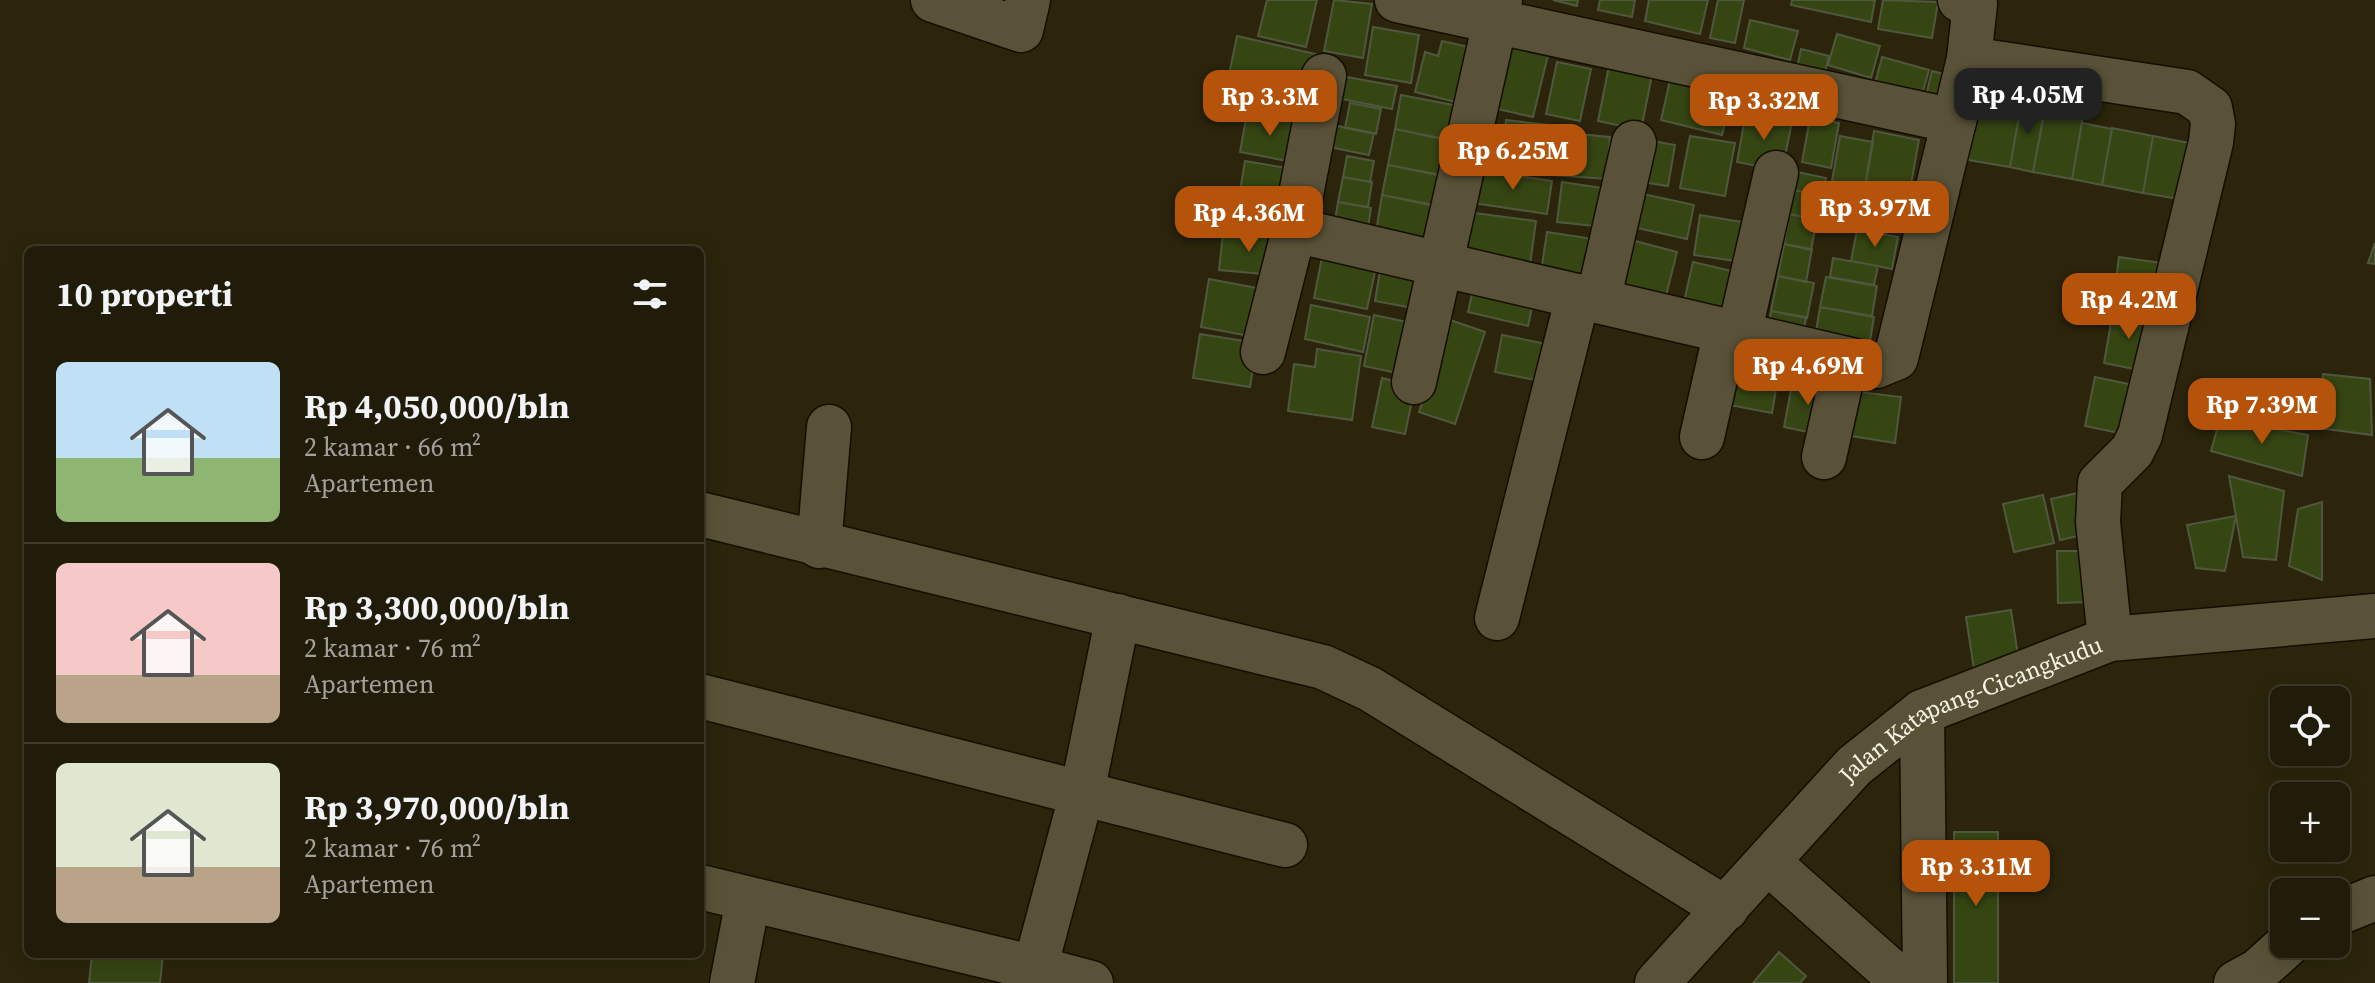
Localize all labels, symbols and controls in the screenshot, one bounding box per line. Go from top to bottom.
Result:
pin: Rp 4.05M [1945,68,2111,136]
pin: Rp 3.3M [1196,70,1344,138]
pin: Rp 3.32M [1681,74,1847,142]
text: Rp 4.05M [1972,76,2084,112]
text: Rp 3.3M [1221,78,1319,114]
text: Rp 3.32M [1708,82,1820,118]
pin: Rp 6.25M [1430,124,1596,192]
text: Rp 6.25M [1457,132,1569,168]
pin: Rp 3.97M [1792,181,1958,249]
pin: Rp 4.36M [1166,186,1332,254]
text: Rp 3.97M [1819,189,1931,225]
text: Rp 4.36M [1193,194,1305,230]
text: 10 properti [56,271,233,317]
icon: filters [628,272,672,316]
pin: Rp 4.2M [2055,273,2203,341]
text: Rp 4.2M [2080,281,2178,317]
pin: Rp 4.69M [1725,339,1891,407]
text: Rp 4.69M [1752,347,1864,383]
pin: Rp 7.39M [2179,378,2345,446]
text: Rp 4,050,000/bln [304,383,570,429]
text: Rp 7.39M [2206,386,2318,422]
icon: home [120,394,216,490]
text: 2 kamar · 66 m² [304,429,481,465]
text: Apartemen [304,465,434,501]
text: Rp 3,300,000/bln [304,584,570,630]
icon: home [120,595,216,691]
street label: Jalan Katapang-Cicangkudu [1830,627,2107,790]
text: 2 kamar · 76 m² [304,630,481,666]
text: Apartemen [304,666,434,702]
map controls [2270,686,2350,958]
button: locate [2270,686,2350,766]
button: + [2270,782,2350,862]
text: Rp 3,970,000/bln [304,784,570,830]
icon: home [120,795,216,891]
text: 2 kamar · 76 m² [304,830,481,866]
pin: Rp 3.31M [1893,840,2059,908]
text: Rp 3.31M [1920,848,2032,884]
text: Apartemen [304,866,434,902]
button: − [2270,878,2350,958]

